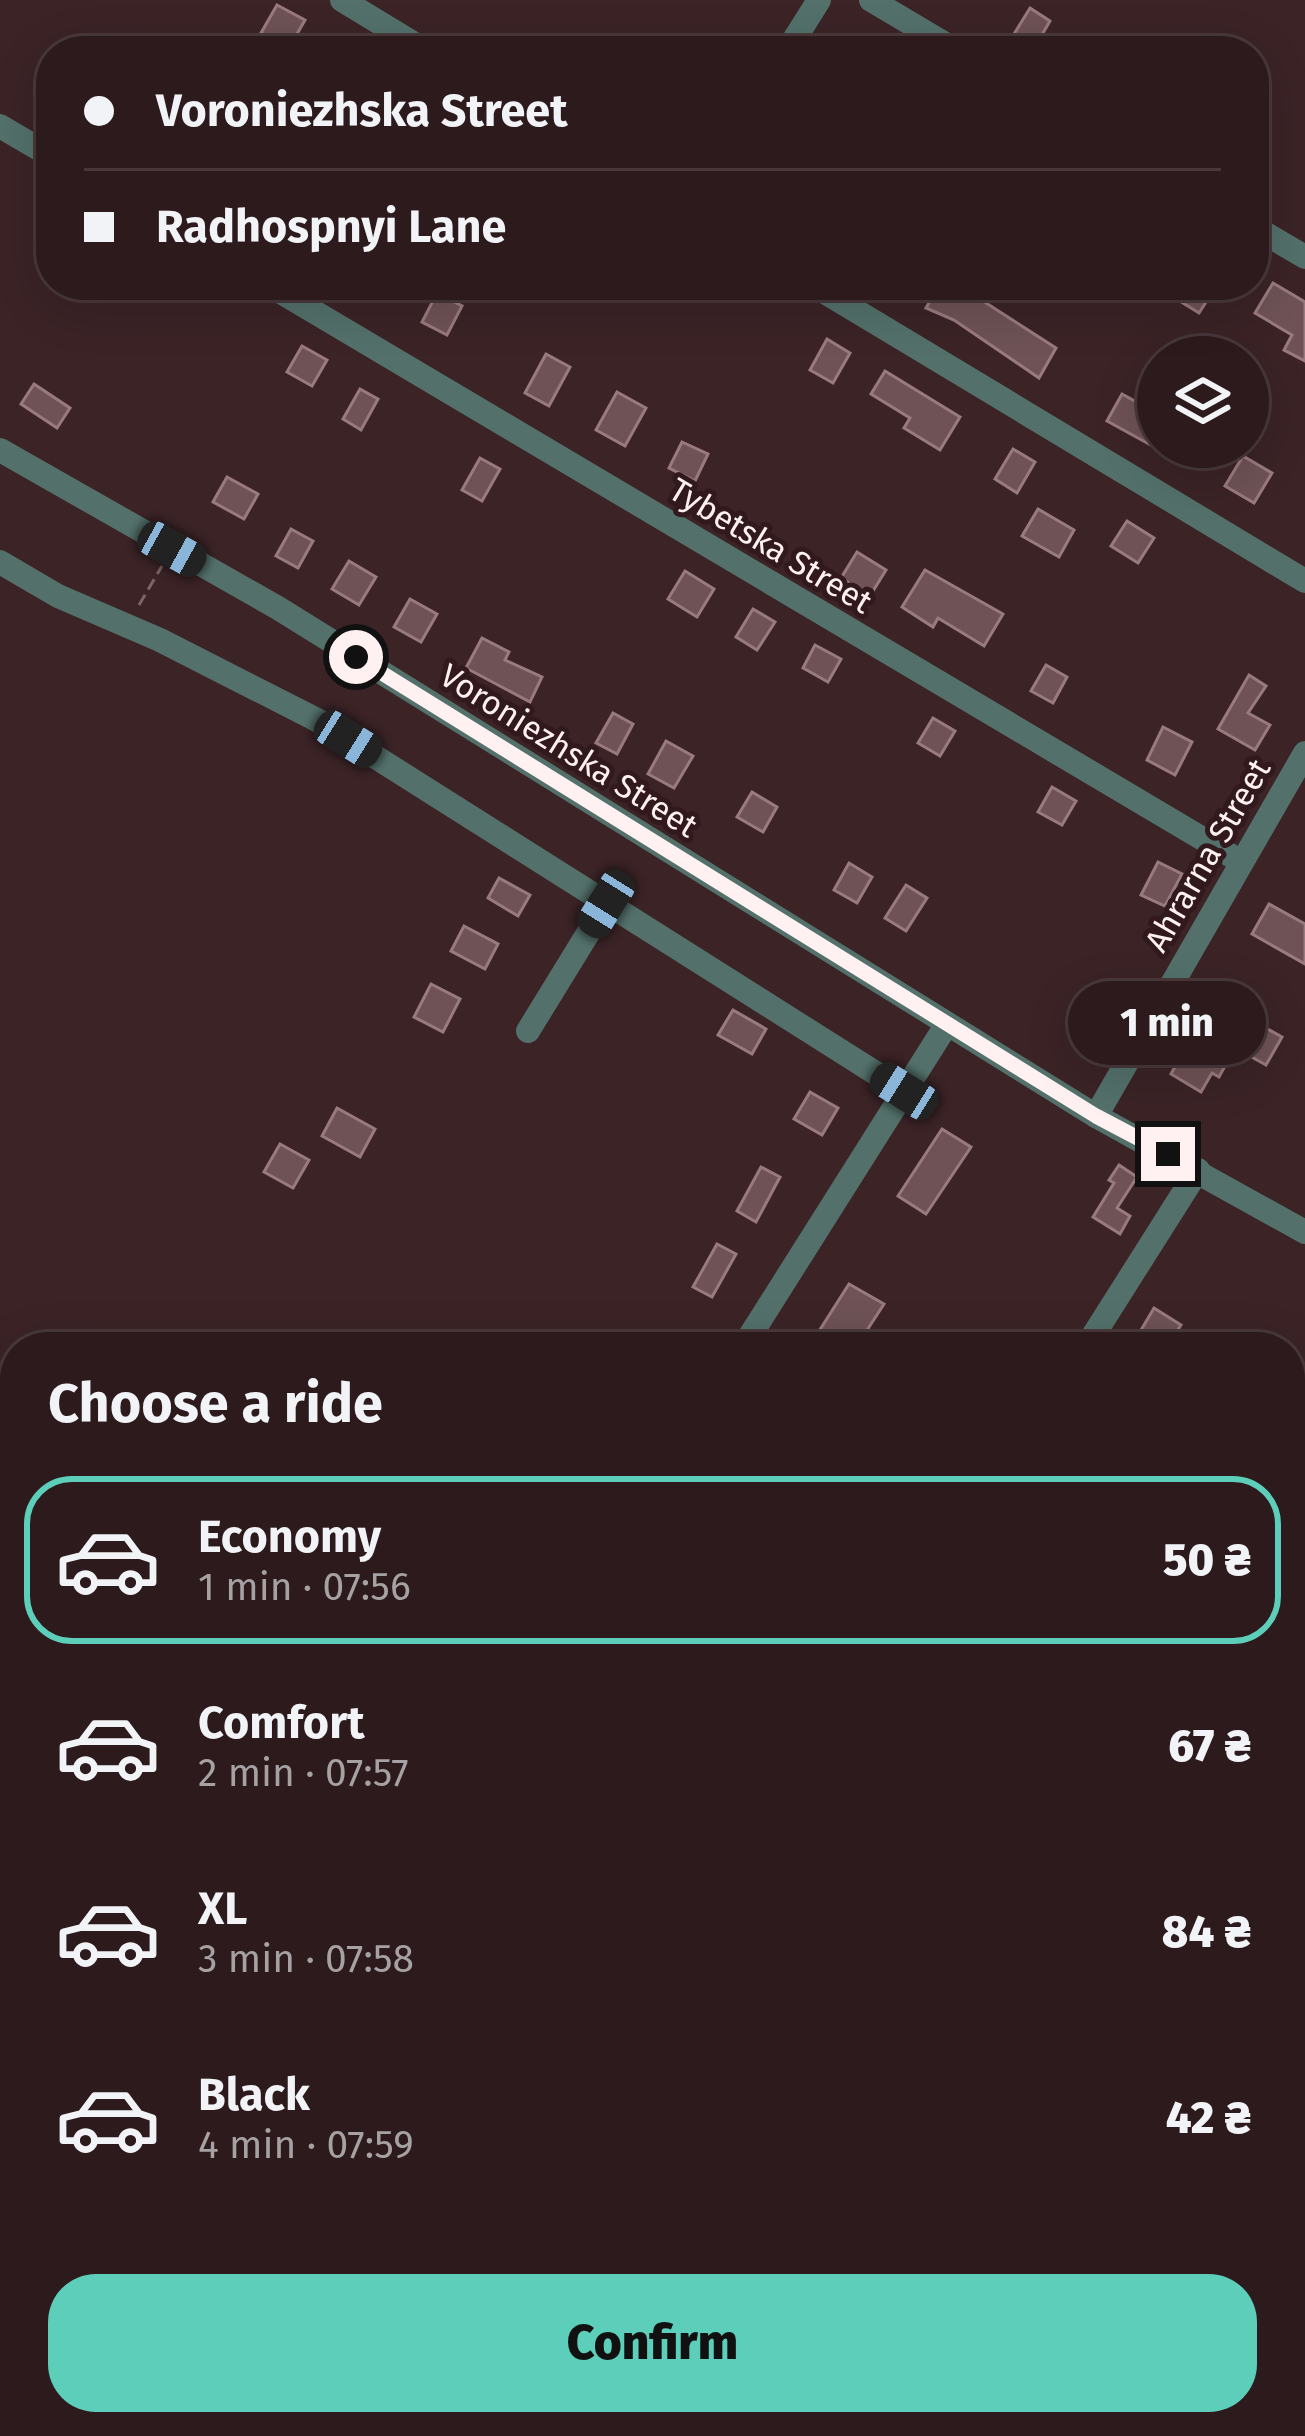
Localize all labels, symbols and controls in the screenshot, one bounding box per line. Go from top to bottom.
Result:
text: Voroniezhska Street [156,84,568,138]
text: Radhospnyi Lane [156,200,506,254]
map controls [1137,336,1269,468]
button: layers [1137,336,1269,468]
street label: Tybetska Street [662,470,879,622]
car [132,516,212,582]
route start [329,630,383,684]
street label: Voroniezhska Street [432,655,705,846]
car [308,705,388,773]
street label: Ahrarna Street [1137,752,1279,959]
car [572,864,640,944]
callout: 1 min [1069,980,1267,1064]
text: 1 min [1120,1000,1214,1046]
car [864,1057,944,1125]
route end [1141,1127,1195,1181]
text: Choose a ride [48,1372,383,1436]
icon: car [54,1506,162,1614]
text: Economy [198,1510,381,1564]
text: 50 ₴ [1163,1533,1251,1587]
text: 1 min · 07:56 [198,1564,411,1610]
icon: car [54,1692,162,1800]
text: Comfort [198,1696,365,1750]
text: 67 ₴ [1168,1719,1251,1773]
text: 2 min · 07:57 [198,1750,409,1796]
icon: car [54,1878,162,1986]
text: XL [198,1882,247,1936]
text: 84 ₴ [1162,1905,1251,1959]
text: 3 min · 07:58 [198,1936,414,1982]
icon: car [54,2064,162,2172]
text: Black [198,2068,310,2122]
text: 42 ₴ [1166,2091,1251,2145]
text: 4 min · 07:59 [198,2122,414,2168]
button: Confirm [48,2274,1257,2412]

